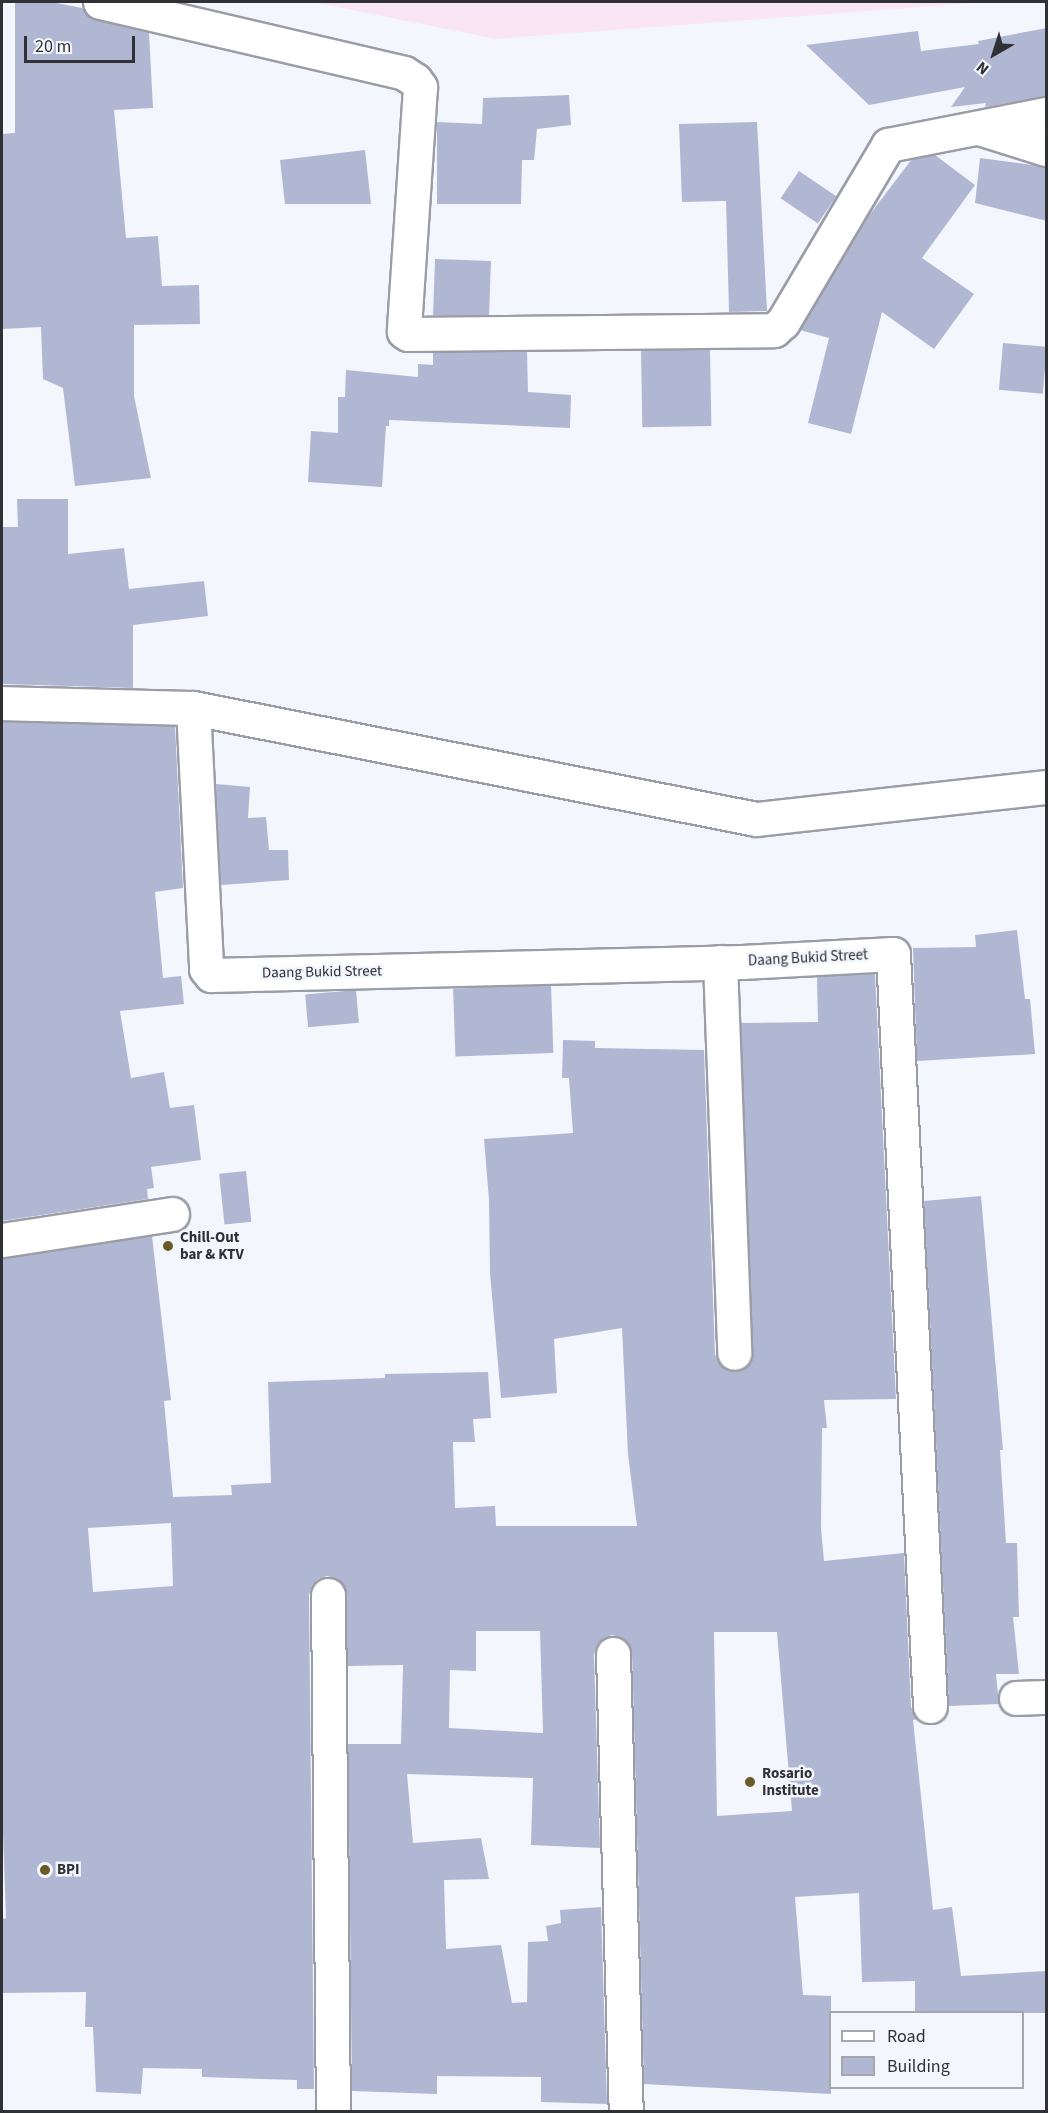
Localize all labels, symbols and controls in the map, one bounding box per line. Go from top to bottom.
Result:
scale bar [27,24,138,62]
north arrow [964,24,1024,84]
text: 20 m [35,34,71,59]
text: N [972,56,994,80]
street label: Daang Bukid Street [748,946,868,970]
street label: Daang Bukid Street [262,962,382,982]
place label: Chill-Out bar & KTV [180,1228,244,1263]
marker: Chill-Out bar & KTV [161,1239,175,1253]
place label: Rosario Institute [762,1764,819,1799]
marker: Rosario Institute [743,1775,757,1789]
place label: BPI [57,1861,80,1879]
marker: BPI [38,1863,52,1877]
legend [829,2011,1024,2089]
text: Road [887,2024,926,2049]
text: Building [887,2054,950,2079]

